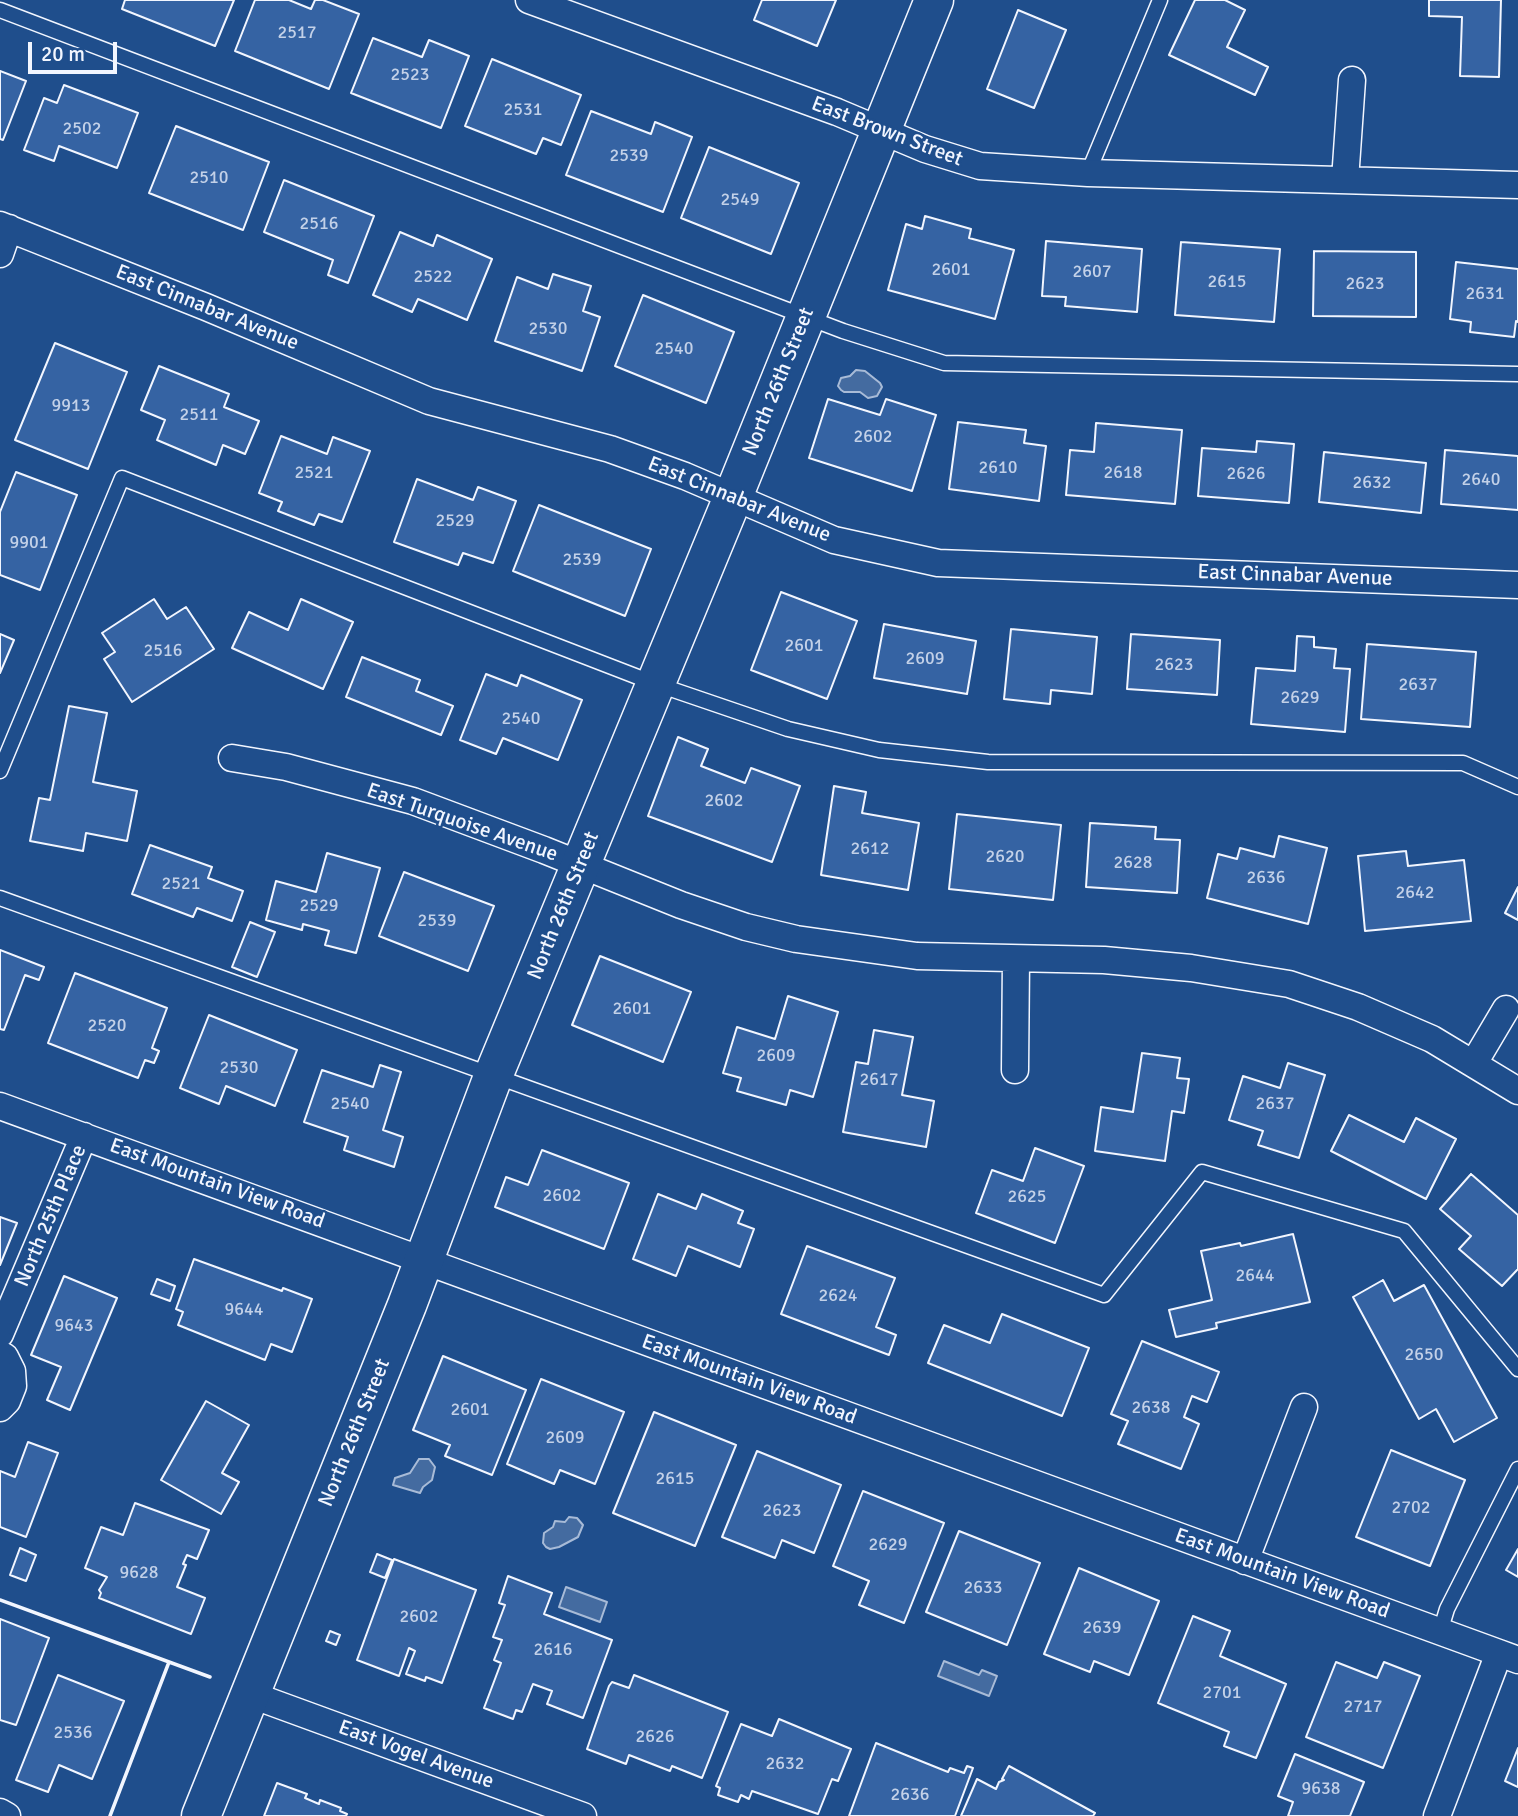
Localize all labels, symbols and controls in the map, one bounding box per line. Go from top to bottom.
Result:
house number: 2517 [278,22,316,44]
scale bar [32,28,121,72]
text: 20 m [41,41,85,67]
house number: 2523 [391,64,429,86]
street label: East Brown Street [808,92,966,172]
house number: 2531 [504,99,542,121]
house number: 2502 [63,118,101,140]
house number: 2539 [610,145,648,167]
house number: 2510 [190,167,228,189]
house number: 2549 [721,189,759,211]
house number: 2516 [300,213,338,235]
house number: 2601 [932,259,970,281]
street label: East Cinnabar Avenue [112,260,302,356]
house number: 2607 [1073,261,1111,283]
house number: 2522 [414,266,452,288]
house number: 2615 [1208,271,1246,293]
house number: 2623 [1346,273,1384,295]
house number: 2631 [1466,283,1504,305]
street label: North 26th Street [738,304,820,460]
house number: 2530 [529,318,567,340]
house number: 2540 [655,338,693,360]
house number: 9913 [52,395,90,417]
house number: 2511 [180,404,218,426]
house number: 2602 [854,426,892,448]
street label: East Cinnabar Avenue [644,452,834,548]
house number: 2610 [979,457,1017,479]
house number: 2521 [295,462,333,484]
house number: 2618 [1104,462,1142,484]
house number: 2626 [1227,463,1265,485]
house number: 2640 [1462,469,1500,491]
house number: 2632 [1353,472,1391,494]
house number: 2529 [436,510,474,532]
house number: 9901 [10,532,48,554]
house number: 2539 [563,549,601,571]
street label: East Cinnabar Avenue [1197,560,1393,592]
house number: 2601 [785,635,823,657]
house number: 2516 [144,640,182,662]
house number: 2609 [906,648,944,670]
house number: 2623 [1155,654,1193,676]
house number: 2637 [1399,674,1437,696]
house number: 2629 [1281,687,1319,709]
house number: 2540 [502,708,540,730]
street label: East Turquoise Avenue [363,778,561,868]
house number: 2602 [705,790,743,812]
street label: North 26th Street [523,828,605,984]
house number: 2612 [851,838,889,860]
house number: 2620 [986,846,1024,868]
house number: 2628 [1114,852,1152,874]
house number: 2636 [1247,867,1285,889]
house number: 2521 [162,873,200,895]
house number: 2642 [1396,882,1434,904]
house number: 2529 [300,895,338,917]
house number: 2539 [418,910,456,932]
house number: 2601 [613,998,651,1020]
house number: 2520 [88,1015,126,1037]
house number: 2609 [757,1045,795,1067]
house number: 2530 [220,1057,258,1079]
house number: 2617 [860,1069,898,1091]
house number: 2540 [331,1093,369,1115]
house number: 2637 [1256,1093,1294,1115]
street label: East Mountain View Road [106,1133,328,1235]
street label: North 25th Place [10,1141,92,1291]
house number: 2602 [543,1185,581,1207]
house number: 2625 [1008,1186,1046,1208]
house number: 2644 [1236,1265,1274,1287]
house number: 2624 [819,1285,857,1307]
house number: 9644 [225,1299,263,1321]
house number: 9643 [55,1315,93,1337]
street label: East Mountain View Road [638,1329,860,1431]
house number: 2650 [1405,1344,1443,1366]
street label: North 26th Street [314,1355,396,1511]
house number: 2638 [1132,1397,1170,1419]
house number: 2601 [451,1399,489,1421]
house number: 2609 [546,1427,584,1449]
house number: 2615 [656,1468,694,1490]
house number: 2702 [1392,1497,1430,1519]
house number: 2623 [763,1500,801,1522]
street label: East Mountain View Road [1171,1523,1393,1625]
house number: 2629 [869,1534,907,1556]
house number: 9628 [120,1562,158,1584]
house number: 2633 [964,1577,1002,1599]
house number: 2602 [400,1606,438,1628]
house number: 2639 [1083,1617,1121,1639]
house number: 2616 [534,1639,572,1661]
house number: 2701 [1203,1682,1241,1704]
house number: 2717 [1344,1696,1382,1718]
street label: East Vogel Avenue [335,1715,497,1795]
house number: 2536 [54,1722,92,1744]
house number: 2626 [636,1726,674,1748]
house number: 2632 [766,1753,804,1775]
house number: 9638 [1302,1778,1340,1800]
house number: 2636 [891,1784,929,1806]

